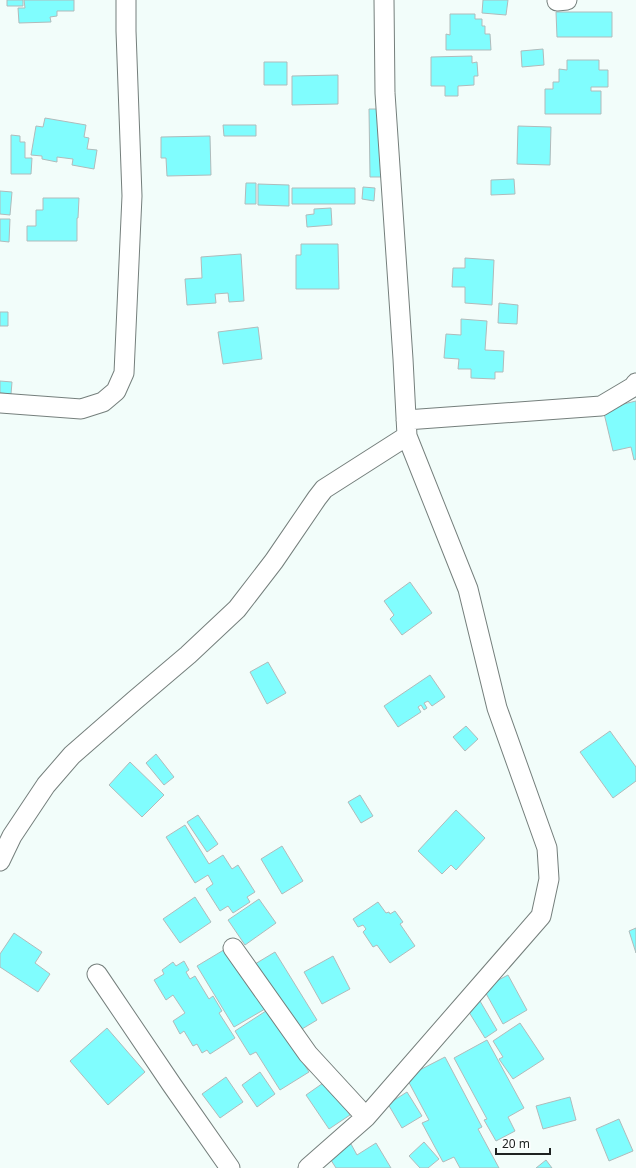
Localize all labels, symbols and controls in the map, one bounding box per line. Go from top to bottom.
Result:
scale bar [496,1130,550,1156]
text: 20 m [502,1135,530,1152]

